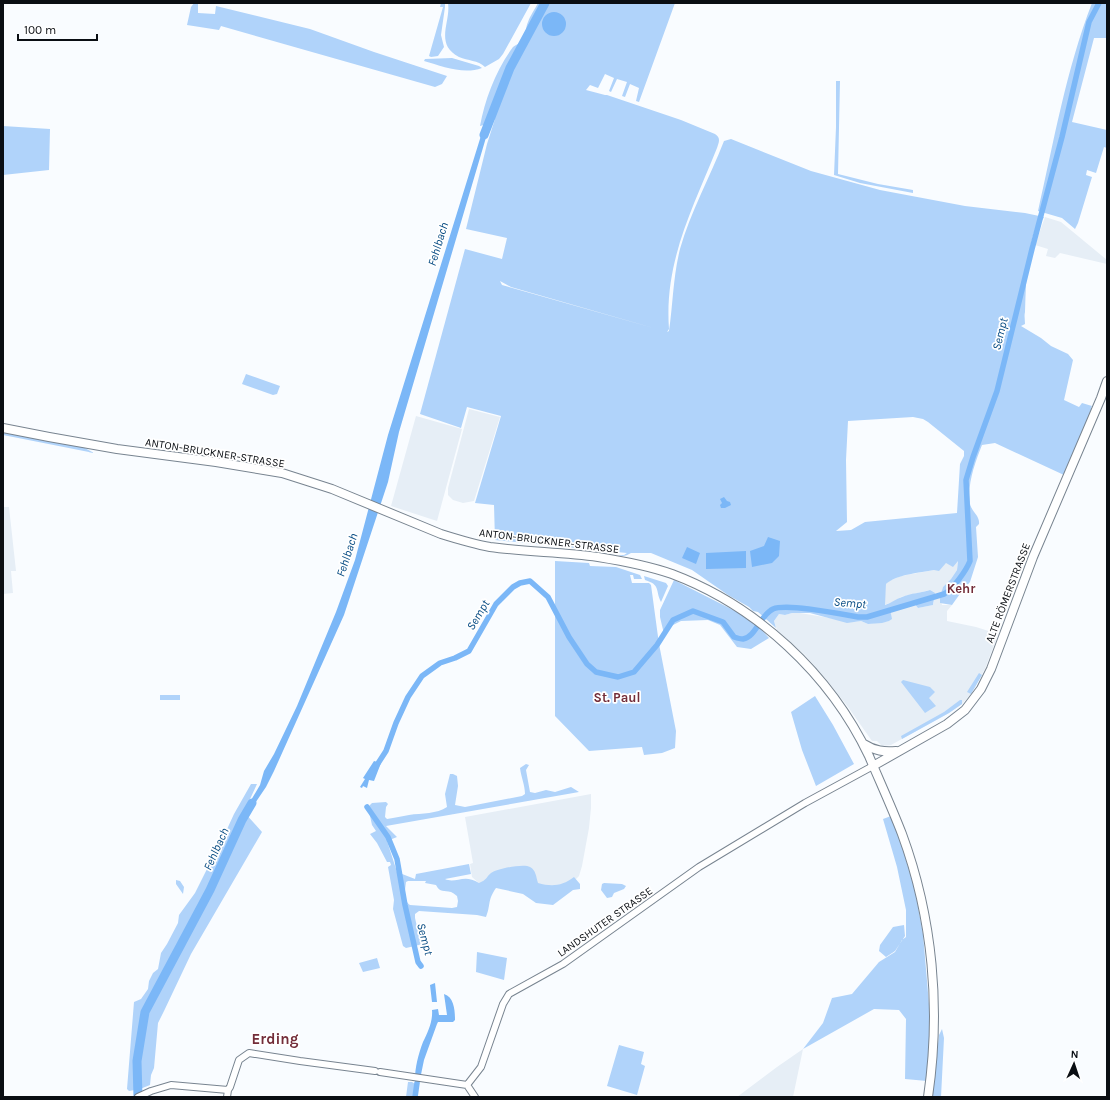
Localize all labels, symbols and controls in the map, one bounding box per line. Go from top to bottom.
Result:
scale bar [18,16,97,42]
text: 100 m [24,23,56,37]
water label: Fehlbach [425,220,451,268]
water label: Sempt [989,316,1011,352]
street label: ANTON-BRUCKNER-STRASSE [144,436,286,470]
street label: ANTON-BRUCKNER-STRASSE [478,526,620,556]
water label: Fehlbach [333,531,361,579]
street label: ALTE RÖMERSTRASSE [982,541,1033,645]
district label: Kehr [947,581,976,596]
water label: Sempt [833,595,868,611]
water label: Sempt [464,597,493,633]
district label: St. Paul [594,690,640,705]
water label: Fehlbach [200,826,232,872]
street label: LANDSHUTER STRASSE [555,884,655,960]
water label: Sempt [414,921,436,957]
district label: Erding [252,1030,299,1048]
north arrow [1054,1044,1094,1084]
text: N [1070,1048,1079,1061]

